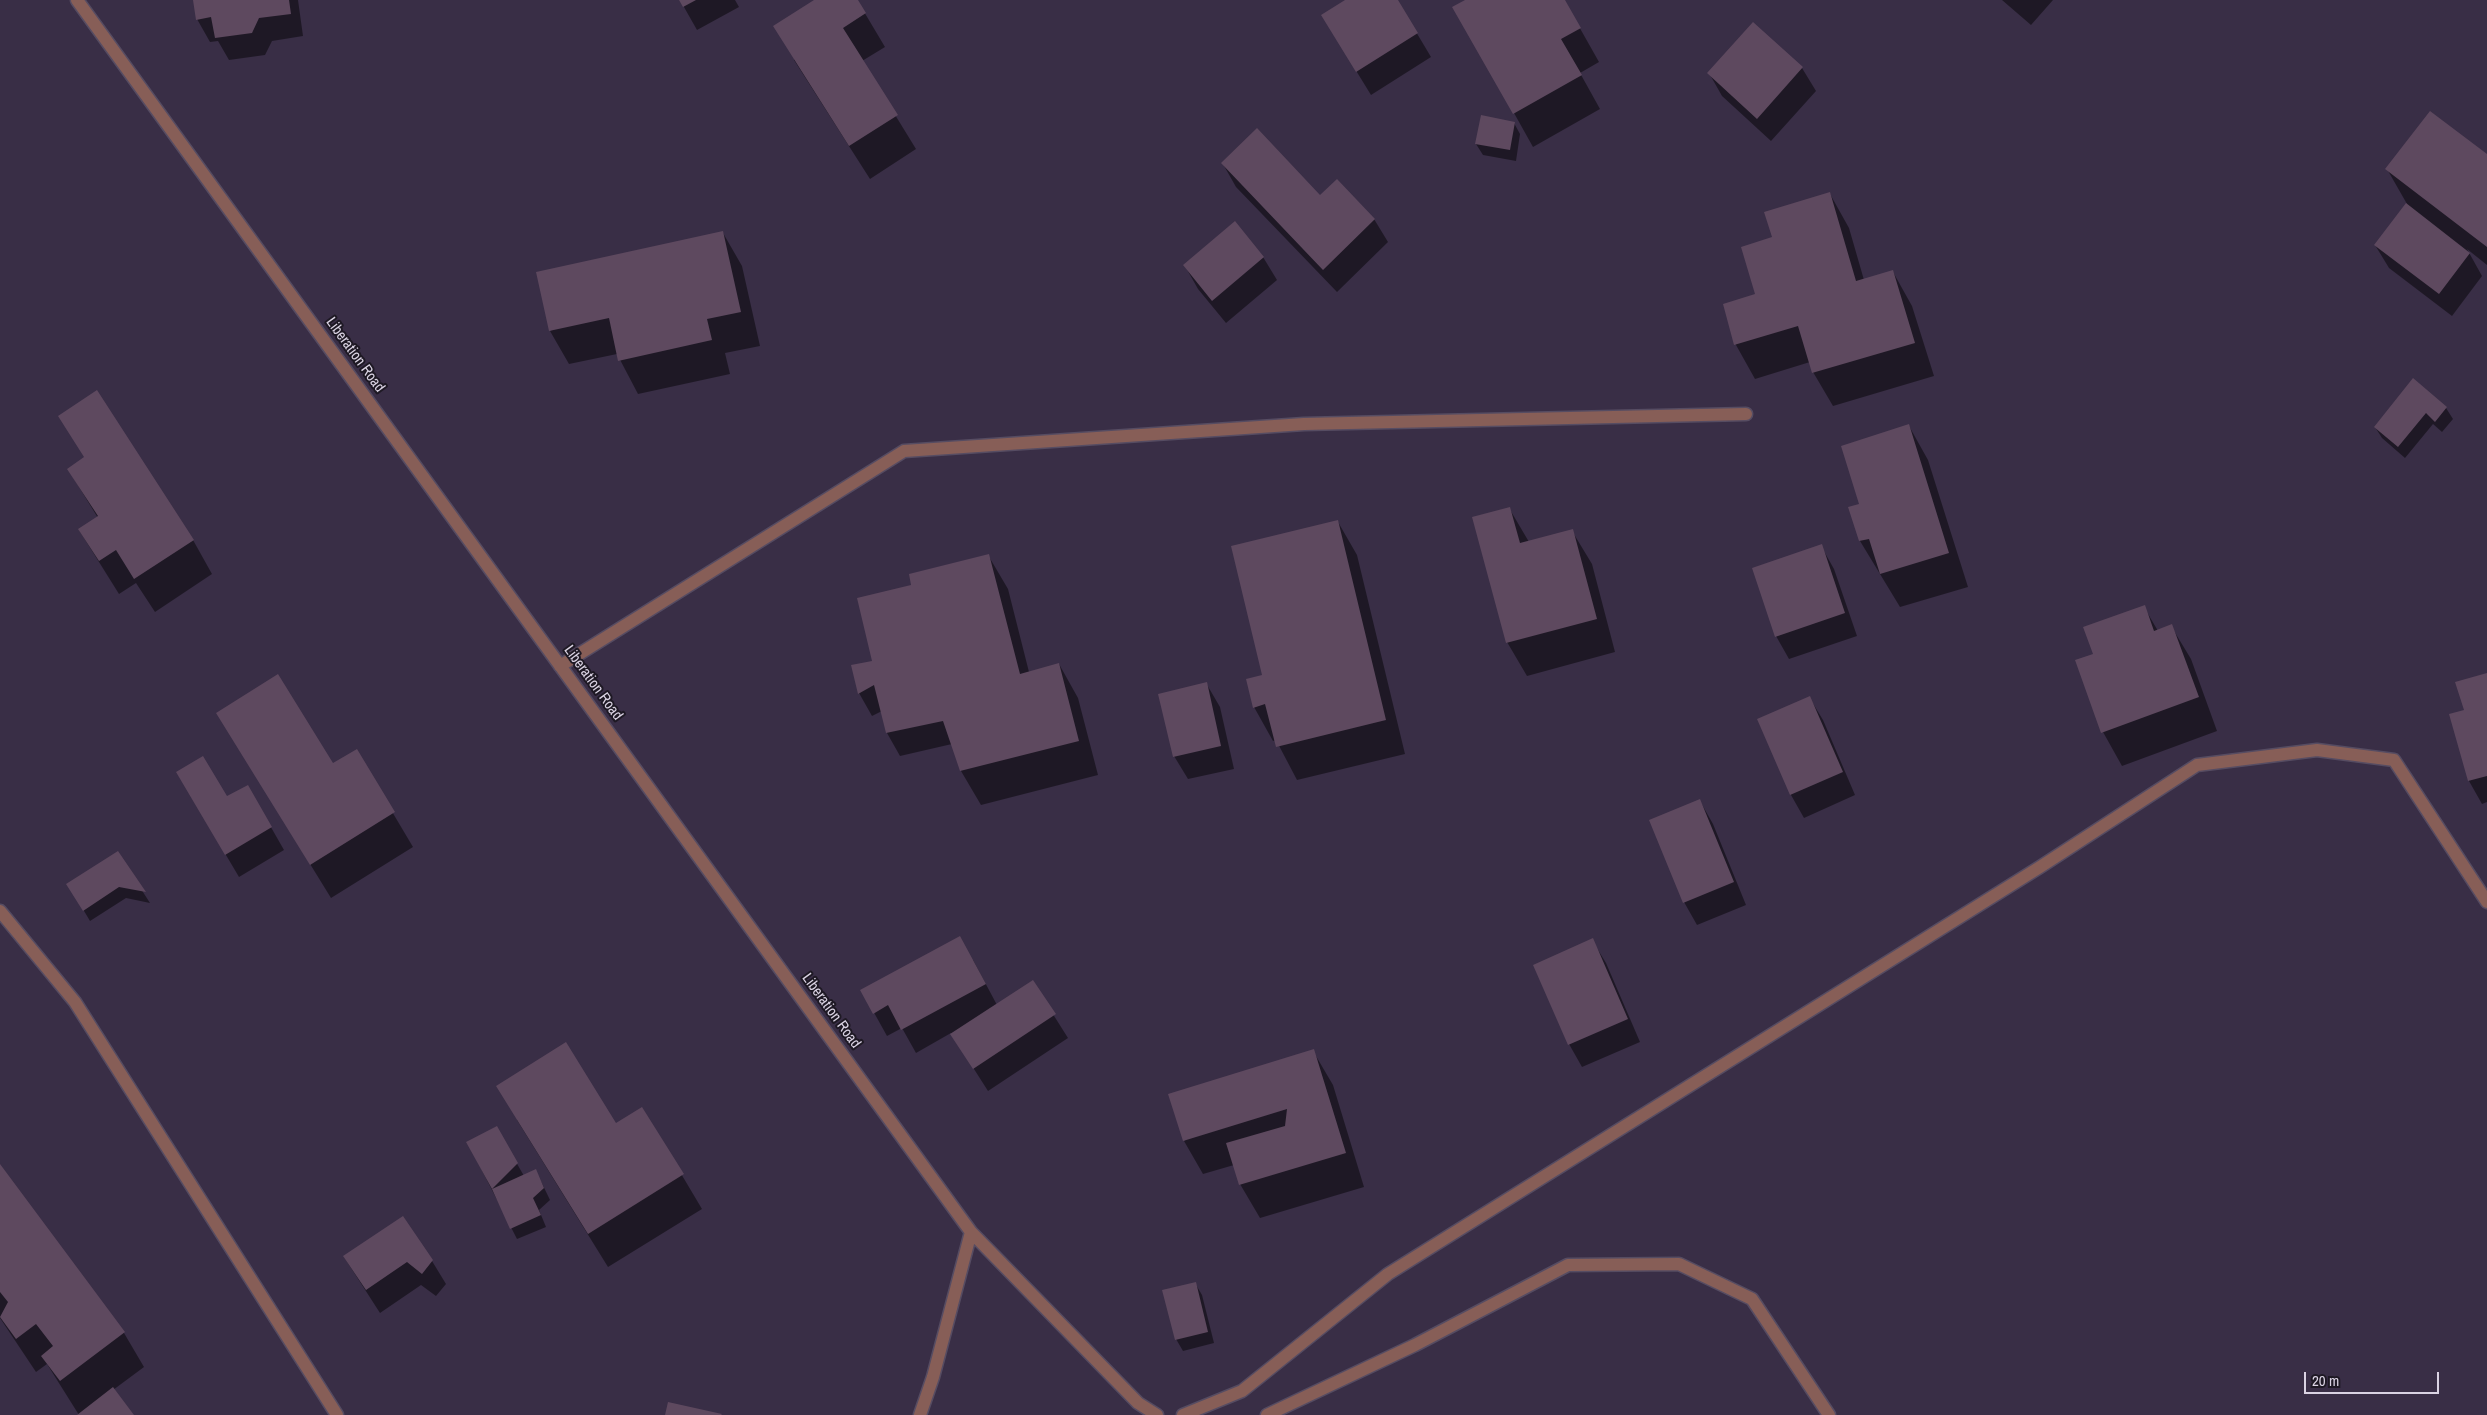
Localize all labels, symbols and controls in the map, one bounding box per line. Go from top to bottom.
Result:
street label: Liberation Road [322,314,388,396]
street label: Liberation Road [560,642,626,724]
street label: Liberation Road [798,970,864,1052]
scale bar [2307,1362,2442,1394]
text: 20 m [2312,1370,2339,1391]

